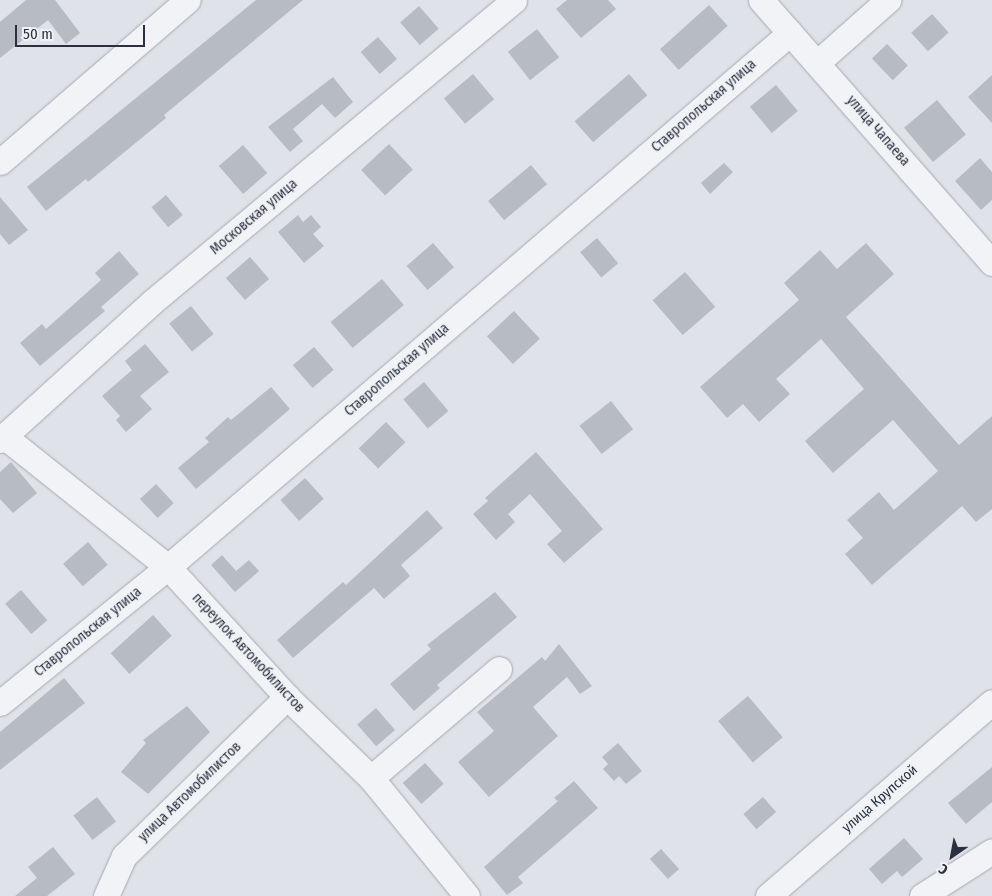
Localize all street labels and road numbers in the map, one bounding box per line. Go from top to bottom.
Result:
street label: Ставропольская улица [648,56,760,156]
street label: улица Чапаева [843,92,913,170]
street label: Московская улица [207,176,301,258]
street label: Ставропольская улица [341,320,453,420]
street label: Ставропольская улица [31,584,145,680]
street label: переулок Автомобилистов [188,590,308,716]
street label: улица Автомобилистов [135,739,245,845]
street label: улица Крупской [839,762,921,836]

